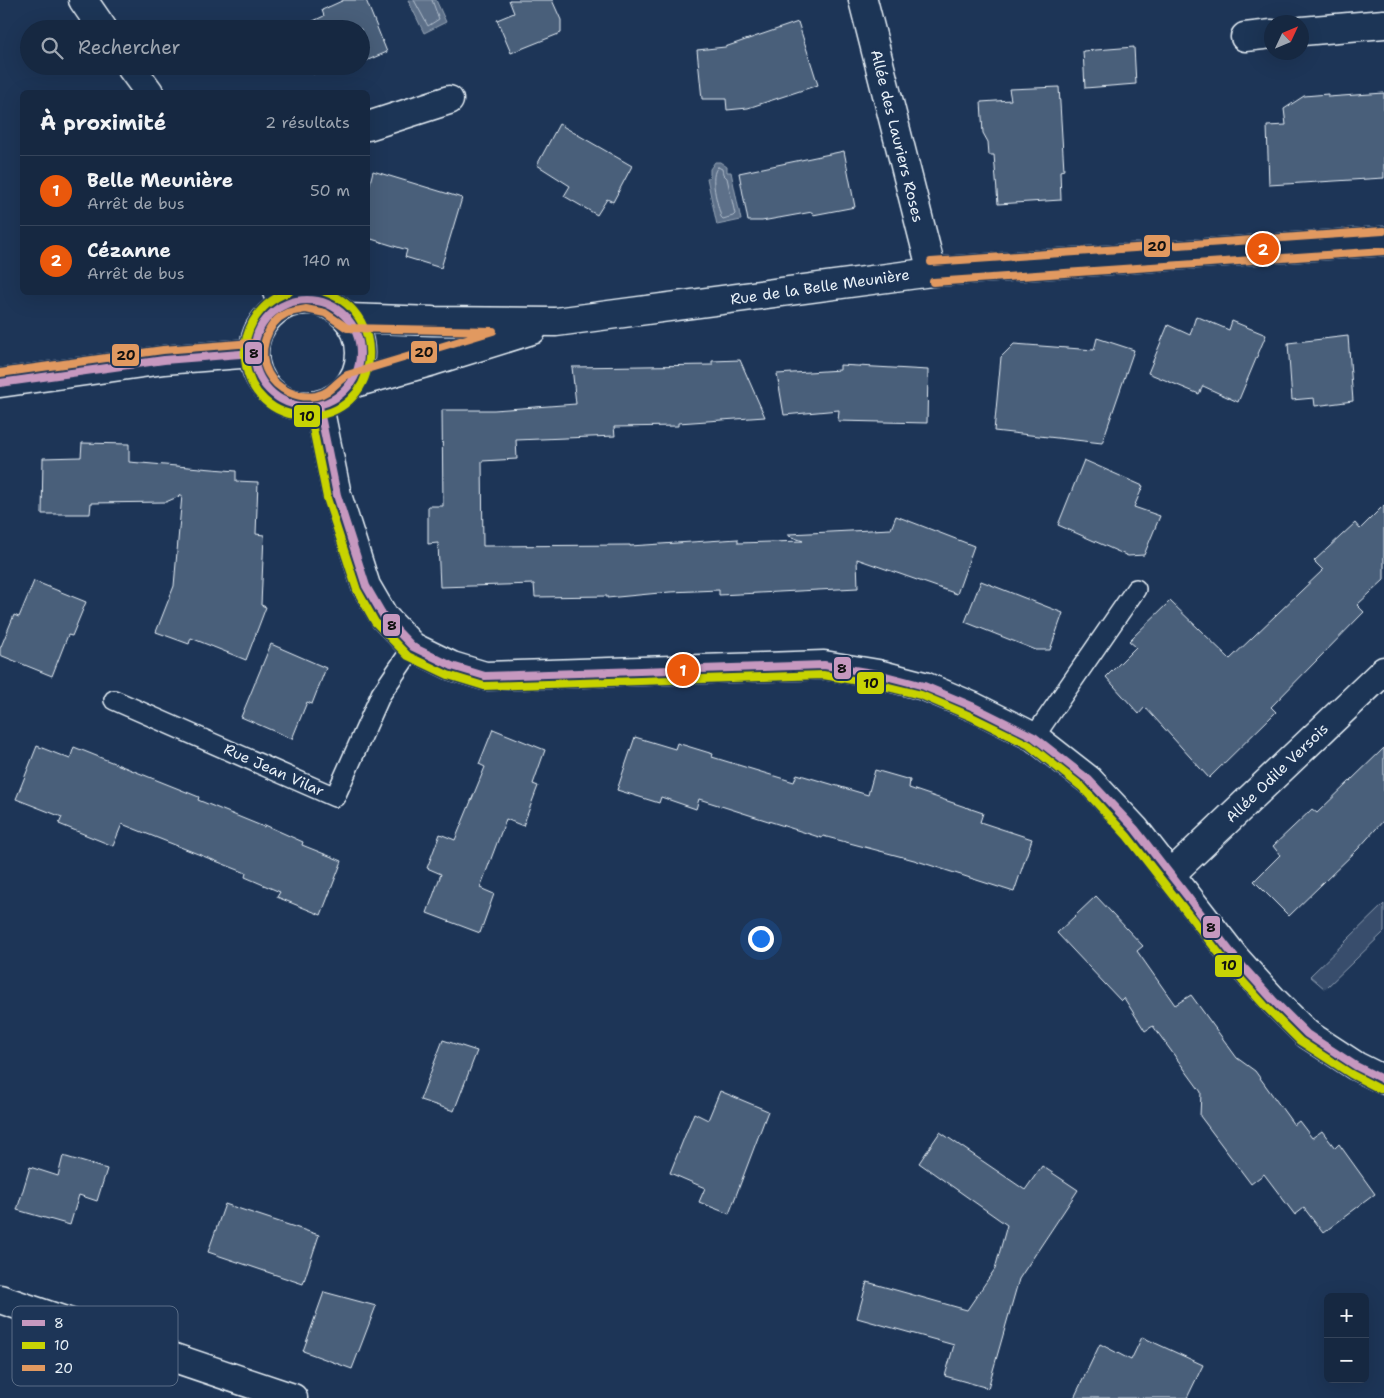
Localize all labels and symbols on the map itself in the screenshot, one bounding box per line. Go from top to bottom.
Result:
north arrow [1264,15,1309,60]
street label: Allée des Lauriers Roses [866,48,928,224]
pin: 2 [1247,230,1279,268]
line badge: 20 [1143,234,1171,258]
text: 20 [1147,237,1167,255]
street label: Rue de la Belle Meunière [729,265,911,309]
line badge: 20 [410,340,438,364]
line badge: 8 [244,341,263,365]
line badge: 20 [111,343,140,367]
text: 20 [414,343,434,361]
text: 8 [249,344,259,362]
text: 20 [116,346,136,364]
line badge: 10 [293,404,321,428]
text: 10 [299,407,315,425]
line badge: 8 [382,613,401,637]
text: 8 [387,616,397,634]
pin: 1 [667,651,699,689]
line badge: 8 [833,656,852,680]
text: 8 [837,659,847,677]
line badge: 10 [856,671,885,695]
text: 10 [863,674,879,692]
street label: Allée Odile Versois [1221,719,1333,827]
street label: Rue Jean Vilar [221,739,327,801]
line badge: 8 [1202,915,1221,939]
text: 8 [1206,918,1216,936]
your location [748,926,774,952]
line badge: 10 [1214,954,1243,978]
text: 10 [1221,956,1237,974]
legend [12,1306,178,1386]
text: 8 [54,1314,64,1332]
text: 10 [54,1336,69,1354]
text: 20 [54,1359,73,1377]

